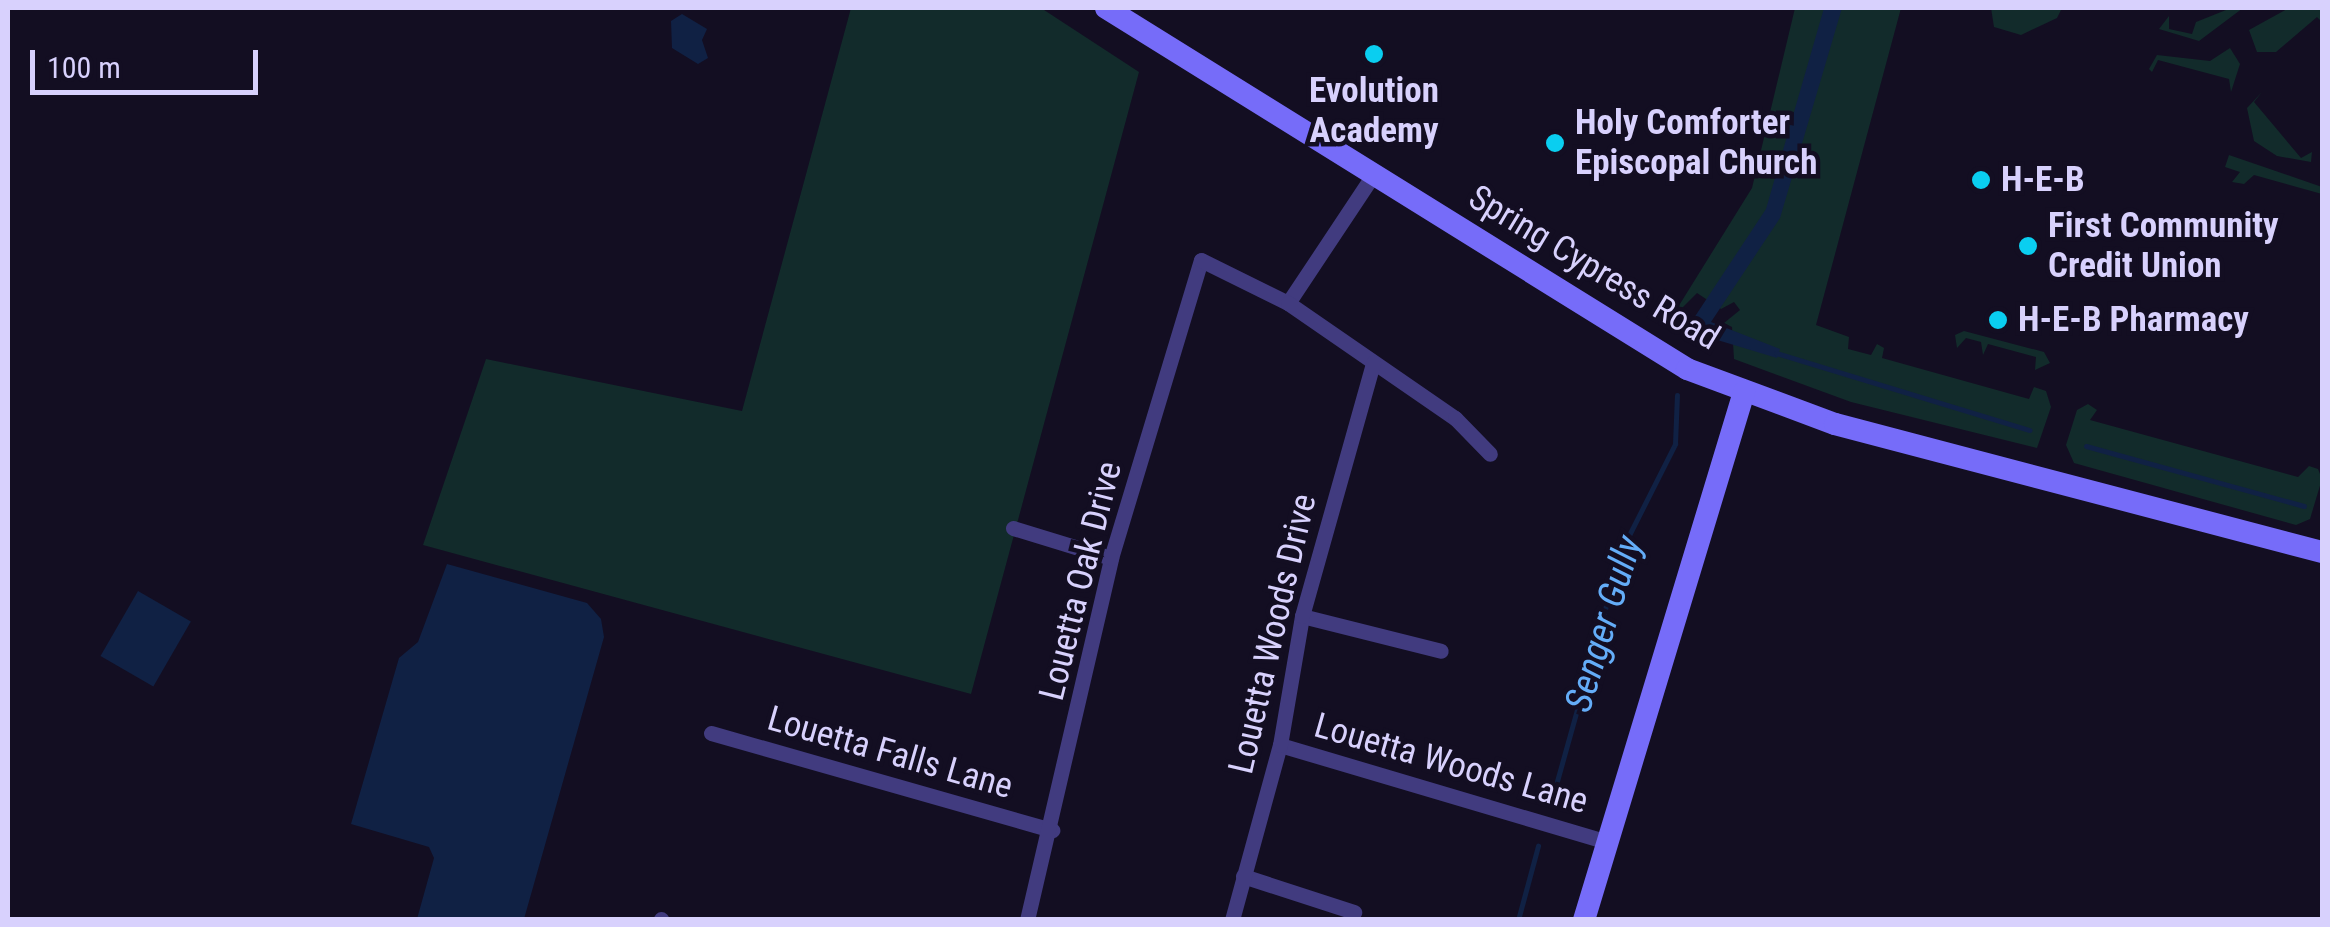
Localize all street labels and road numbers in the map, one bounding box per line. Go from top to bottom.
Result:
street label: Spring Cypress Road [1461,177,1727,359]
street label: Louetta Oak Drive [1031,457,1131,705]
street label: Louetta Woods Drive [1220,490,1326,778]
street label: Louetta Falls Lane [763,698,1017,808]
street label: Louetta Woods Lane [1309,705,1593,823]

